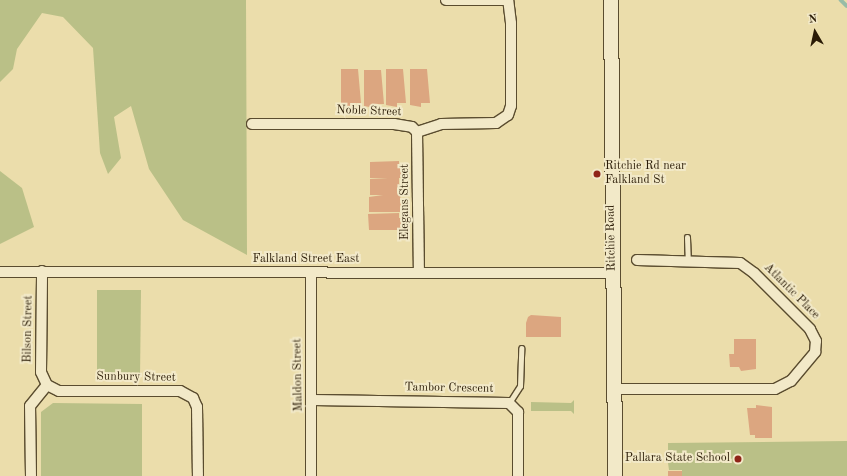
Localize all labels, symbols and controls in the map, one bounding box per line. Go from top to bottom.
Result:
north arrow [795,12,835,52]
text: N [808,14,818,26]
street label: Noble Street [336,104,402,120]
place label: Ritchie Rd near Falkland St [605,160,686,188]
street label: Elegans Street [399,164,413,240]
marker: Ritchie Rd near Falkland St [592,169,602,179]
street label: Ritchie Road [604,205,620,271]
street label: Falkland Street East [253,253,359,267]
street label: Atlantic Place [760,261,822,323]
street label: Bilson Street [21,295,37,363]
street label: Maldon Street [291,338,307,412]
street label: Sunbury Street [96,370,176,386]
street label: Tambor Crescent [404,381,494,397]
place label: Pallara State School [625,452,730,466]
marker: Pallara State School [733,454,743,464]

